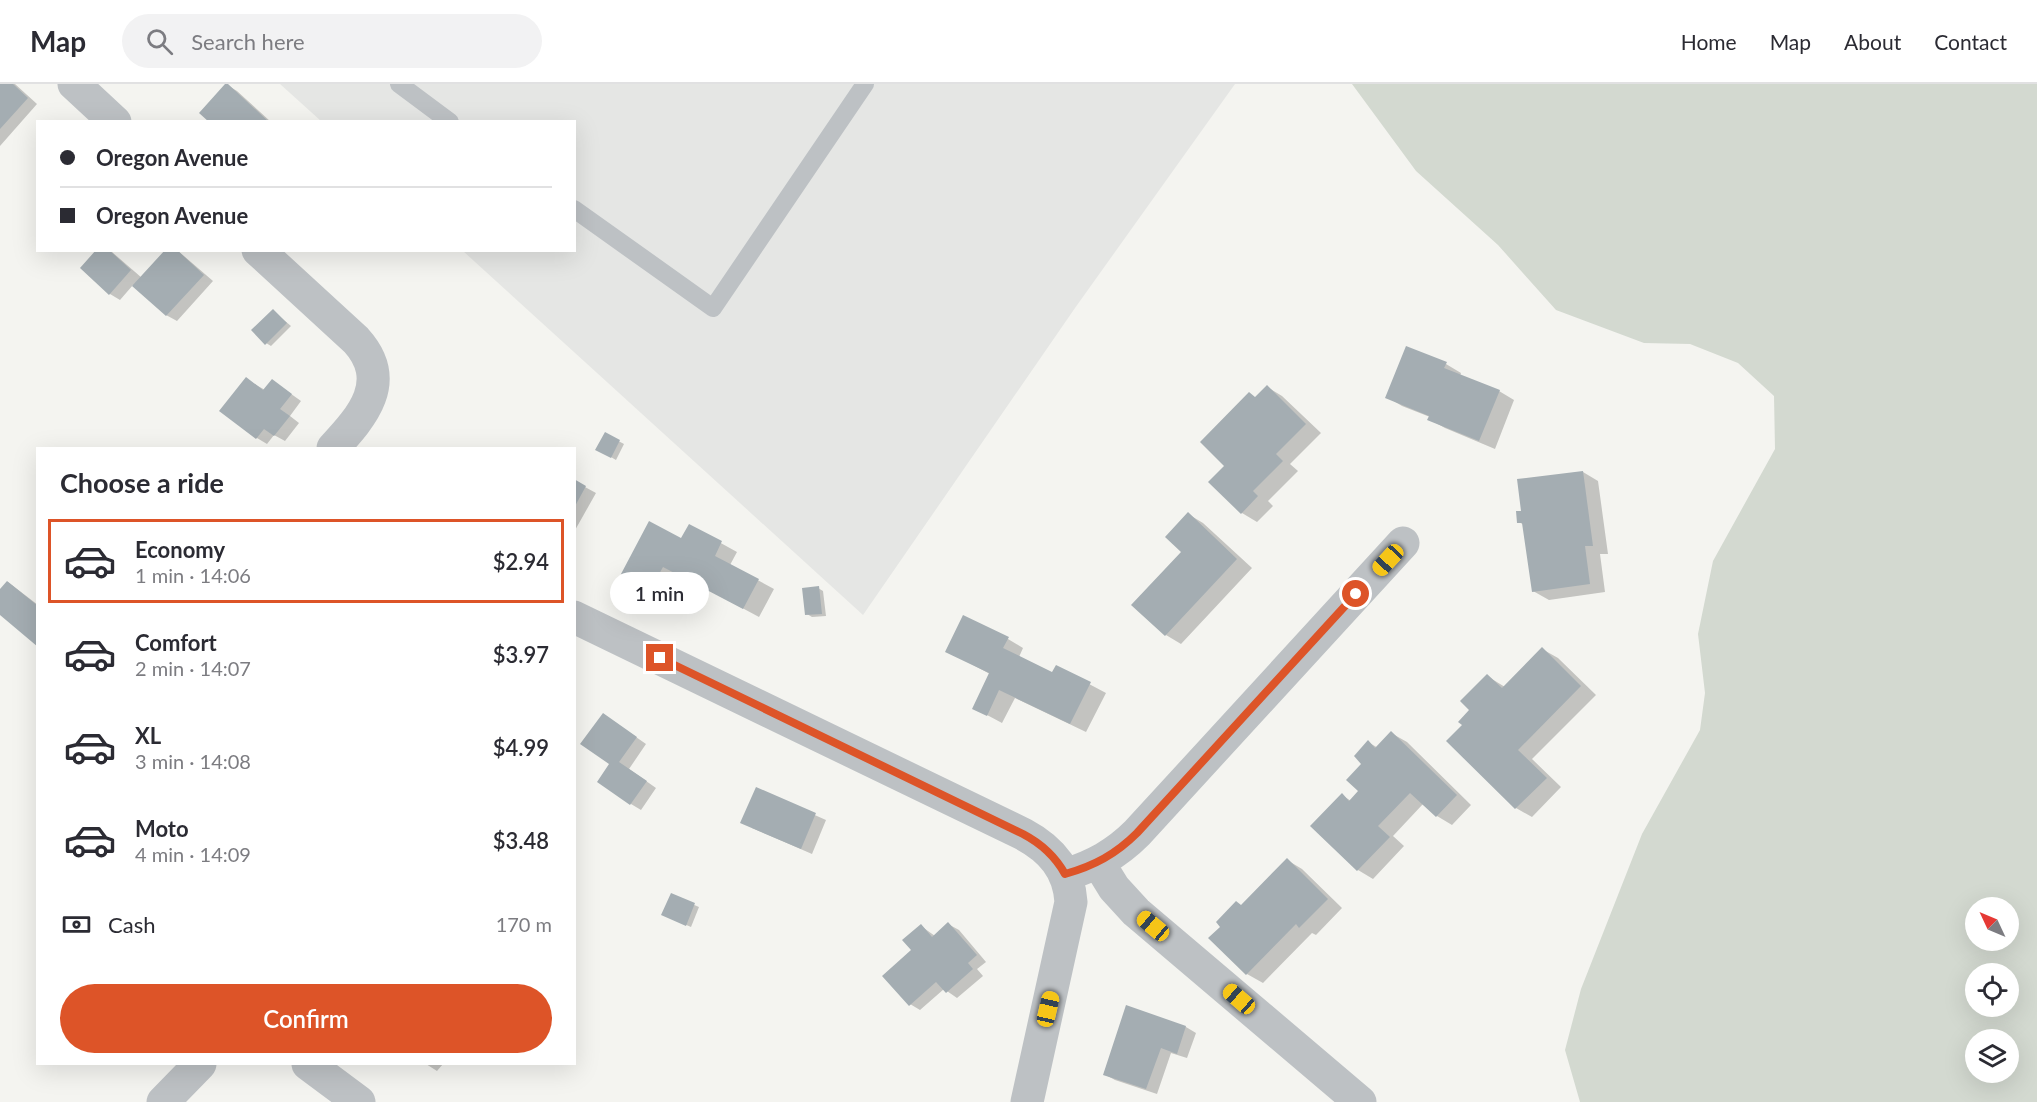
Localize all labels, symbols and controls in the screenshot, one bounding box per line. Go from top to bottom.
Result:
search box [122,14,542,68]
text: Map [30,24,86,58]
icon: search [143,25,176,58]
text: Search here [191,28,305,55]
text: Home [1681,29,1737,54]
text: Map [1770,29,1811,54]
text: About [1844,29,1901,54]
text: Contact [1934,29,2007,54]
text: Oregon Avenue [96,144,248,171]
text: Oregon Avenue [96,202,248,229]
text: Choose a ride [60,466,224,499]
icon: car [63,534,117,588]
text: Economy [135,536,225,563]
car [1369,541,1407,579]
text: $2.94 [493,548,549,575]
text: 1 min · 14:06 [135,563,251,587]
callout: 1 min [610,571,710,613]
route start [1342,580,1369,607]
text: 1 min [635,581,684,605]
icon: car [63,627,117,681]
text: Comfort [135,629,217,656]
text: $3.97 [493,641,549,668]
route end [646,644,673,671]
text: 2 min · 14:07 [135,656,251,680]
icon: car [63,720,117,774]
text: XL [135,722,161,749]
text: $4.99 [493,734,549,761]
text: 3 min · 14:08 [135,749,251,773]
icon: car [63,813,117,867]
text: Moto [135,815,189,842]
text: $3.48 [493,827,549,854]
text: 4 min · 14:09 [135,842,251,866]
north arrow [1965,897,2019,951]
map controls [1965,897,2019,1083]
icon: cash [60,908,93,941]
car [1133,908,1173,944]
text: Cash [108,911,155,938]
text: 170 m [496,912,552,936]
button: locate [1965,963,2019,1017]
car [1220,980,1258,1018]
button: Confirm [60,984,552,1053]
car [1035,989,1061,1029]
button: layers [1965,1029,2019,1083]

